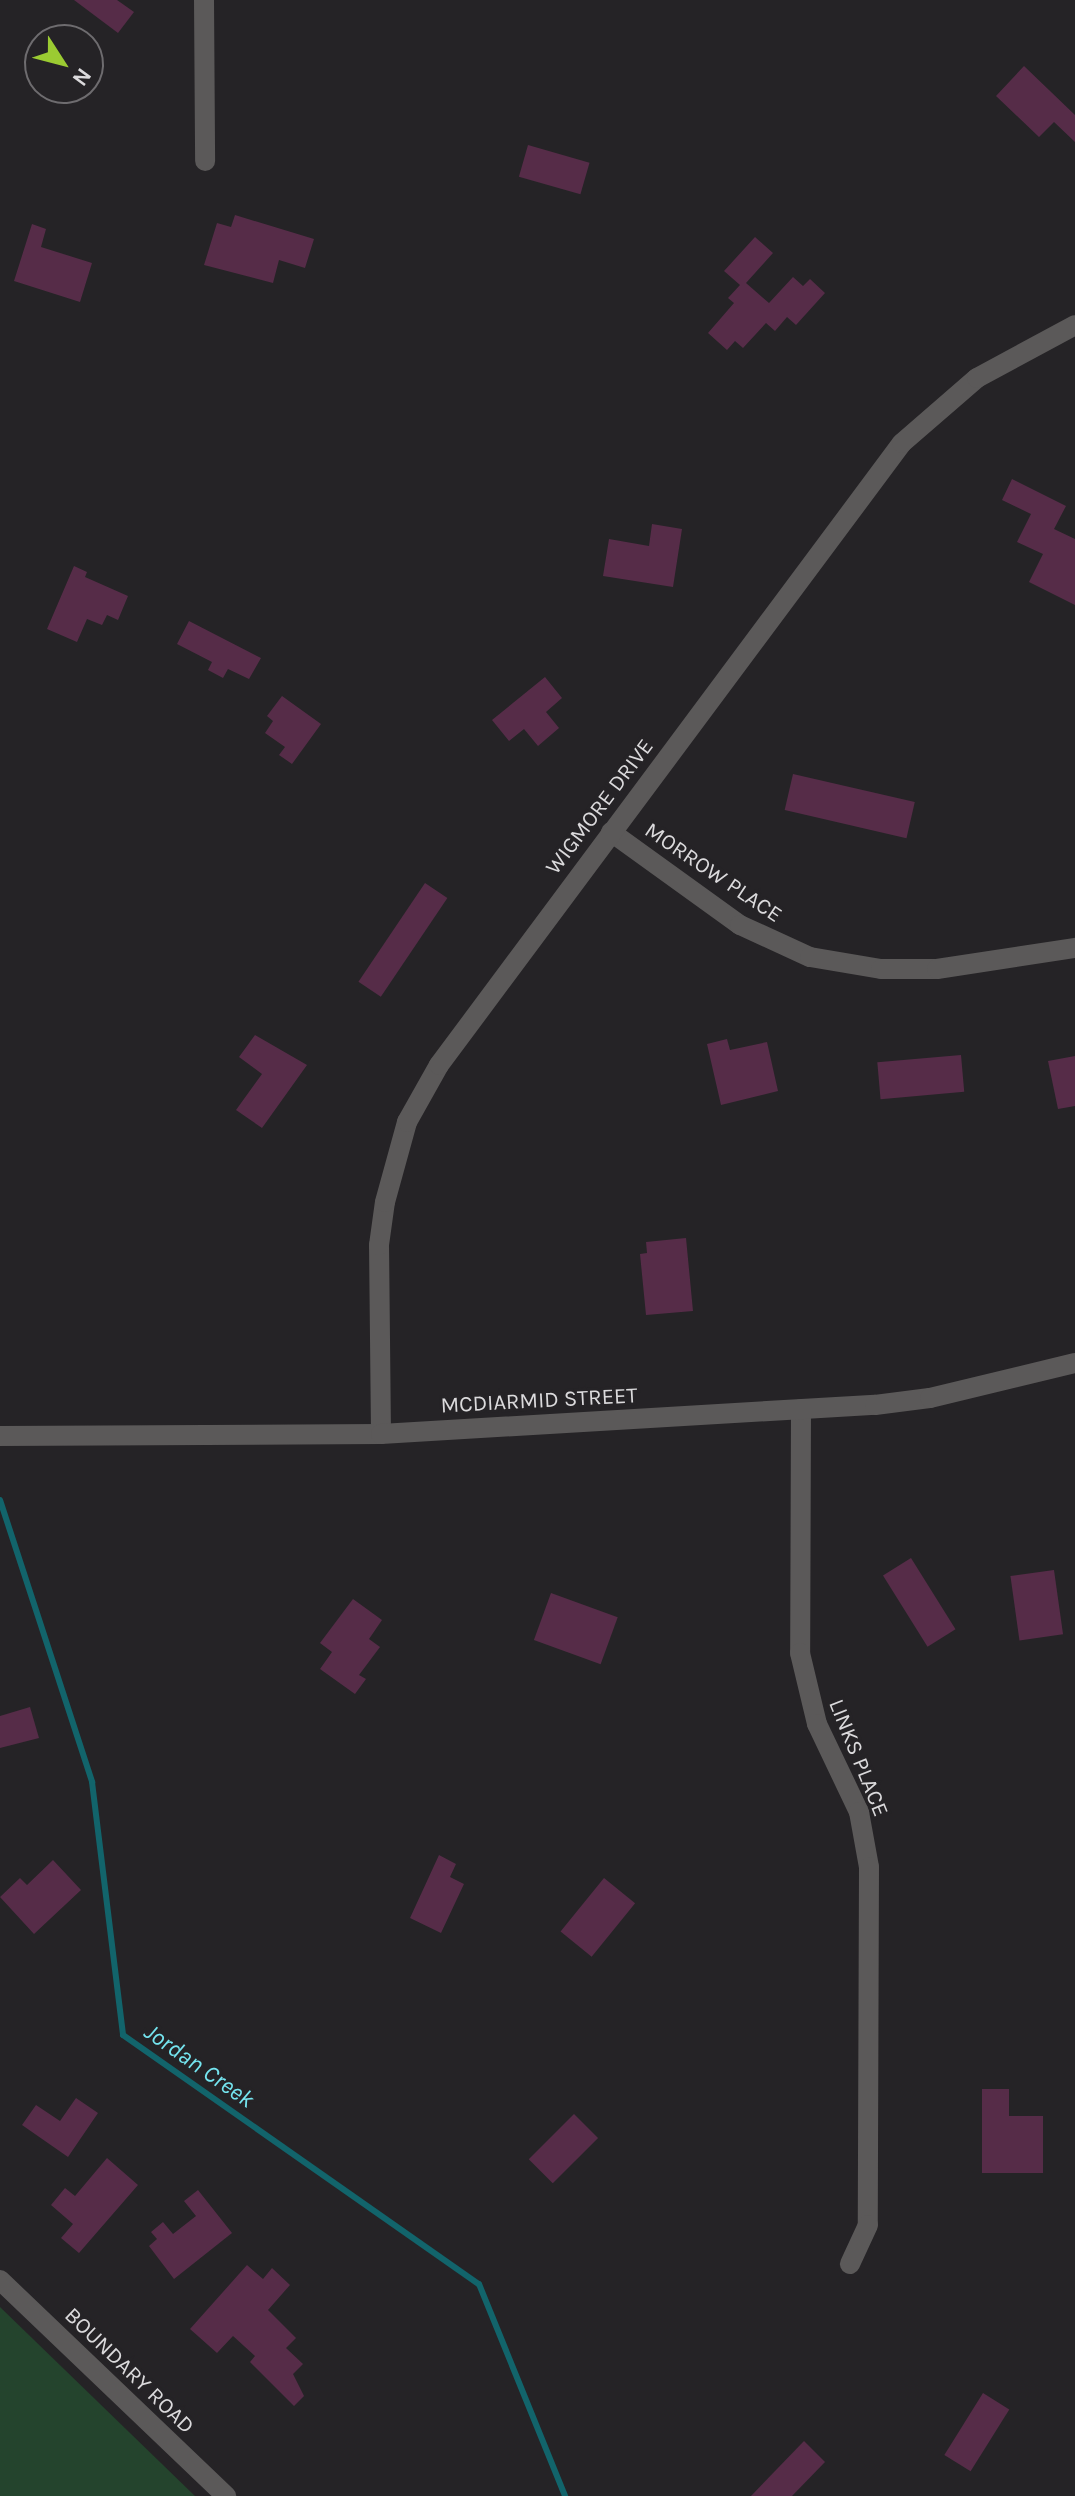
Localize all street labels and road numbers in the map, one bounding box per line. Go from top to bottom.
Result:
street label: WIGMORE DRIVE [540,734,660,880]
street label: MORROW PLACE [639,817,787,929]
street label: MCDIARMID STREET [440,1383,638,1419]
street label: LINKS PLACE [822,1695,894,1821]
street label: BOUNDARY ROAD [59,2302,199,2440]

